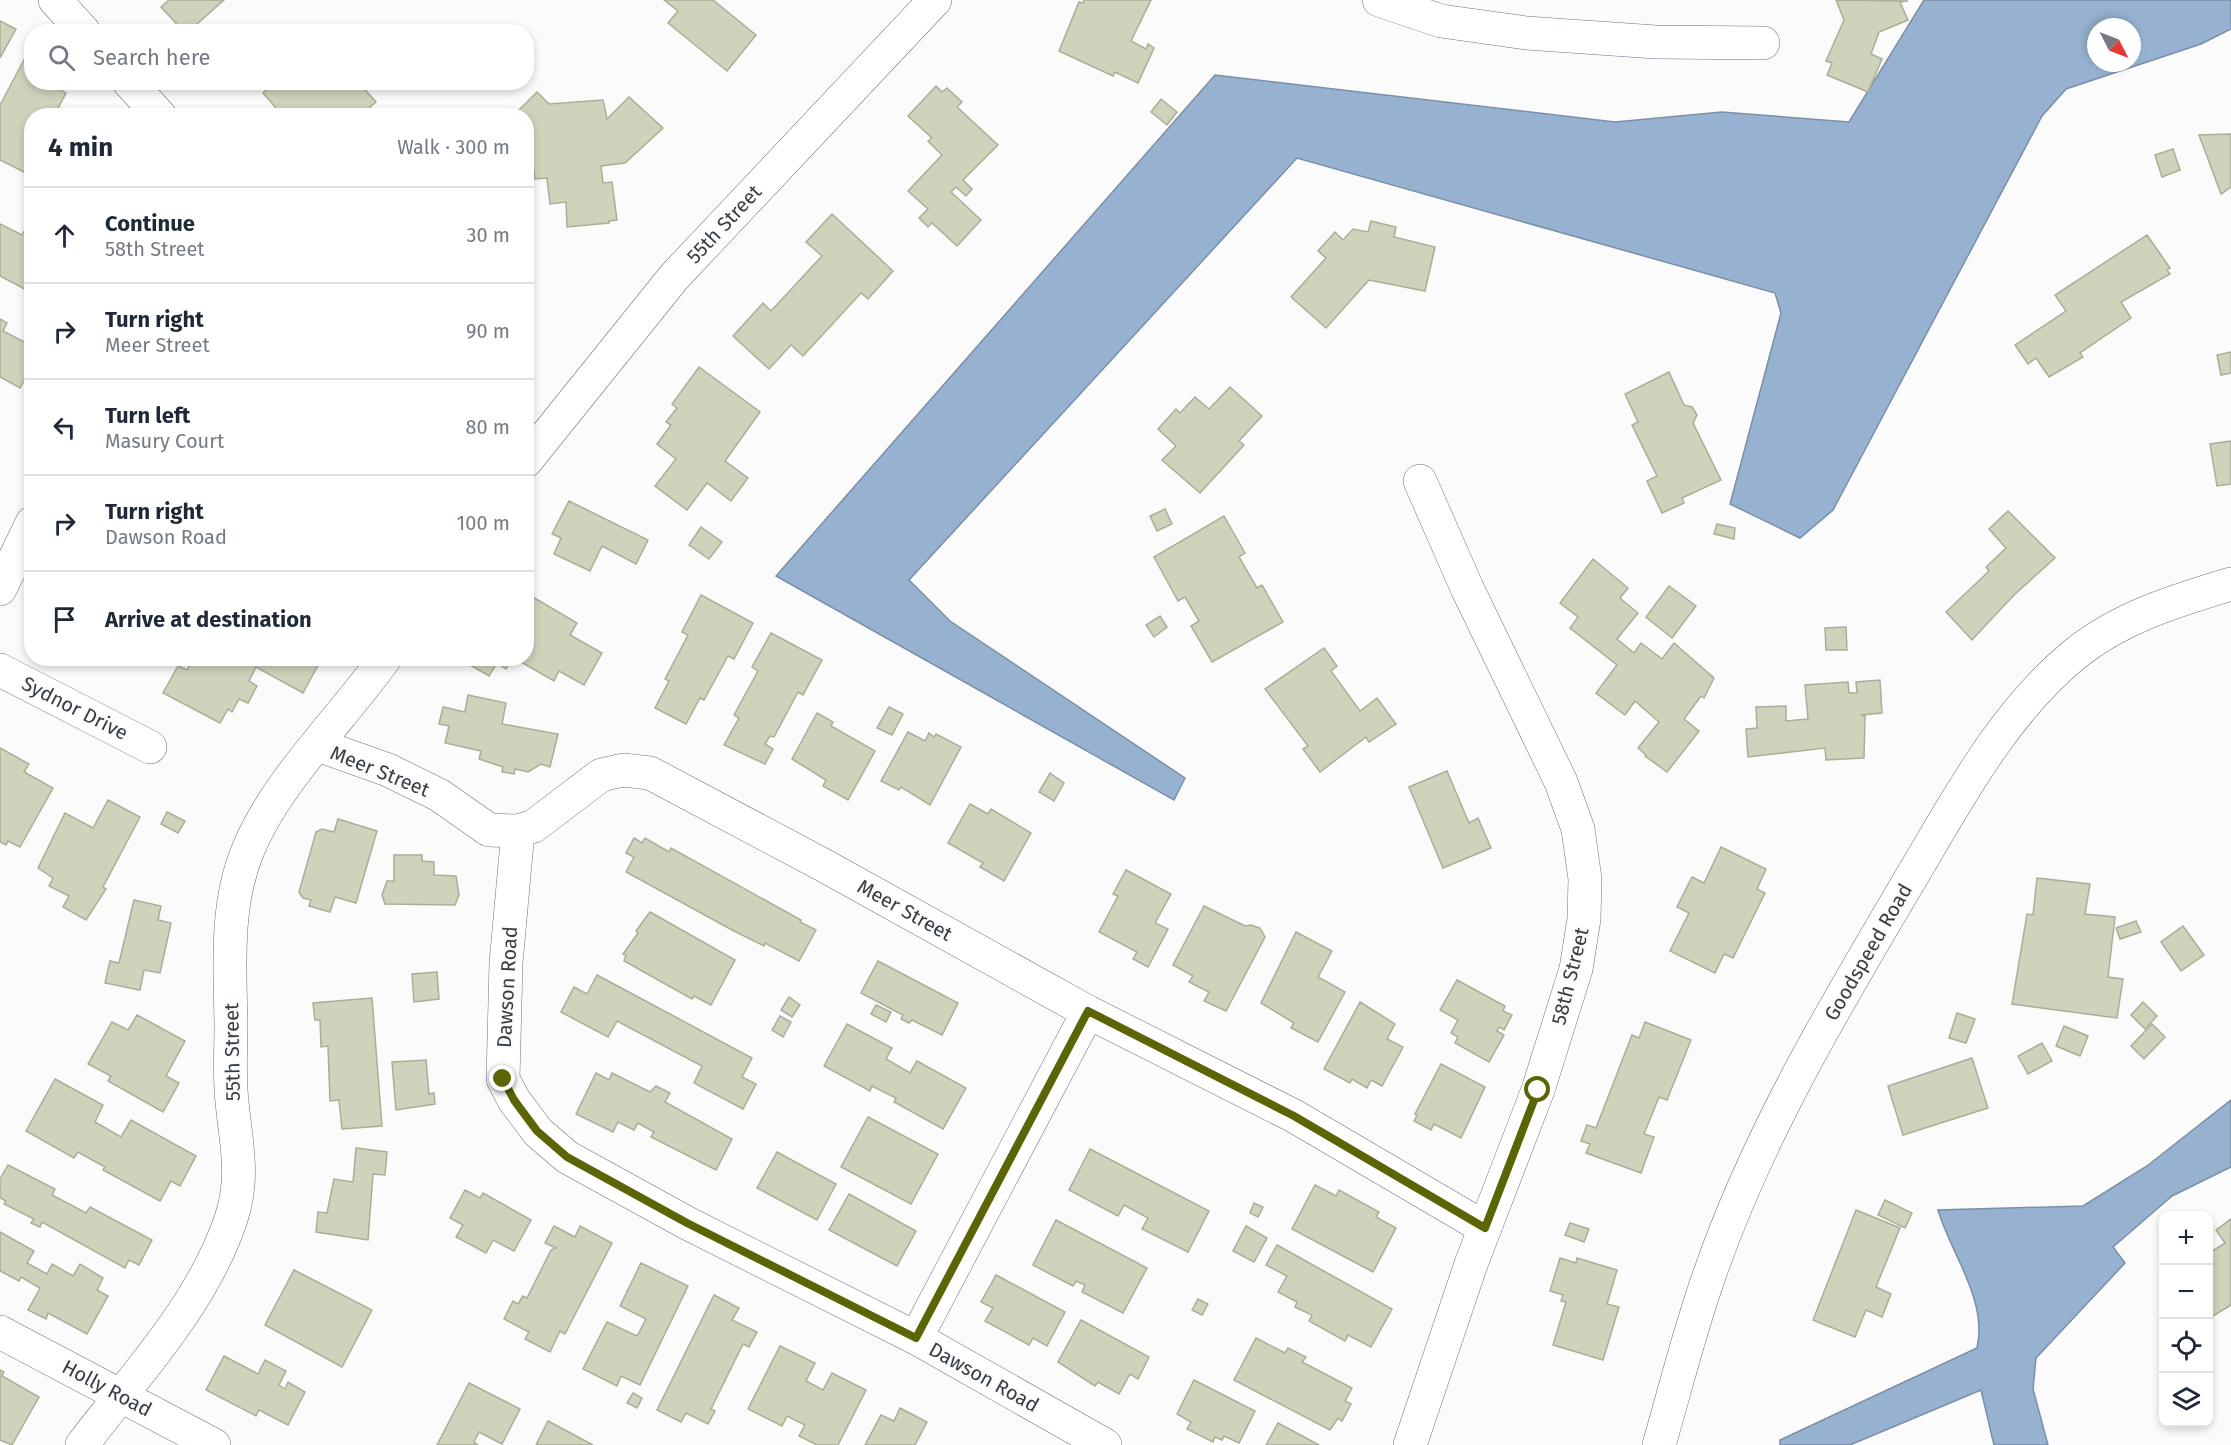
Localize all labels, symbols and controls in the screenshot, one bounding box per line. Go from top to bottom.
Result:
north arrow [2087,18,2141,72]
search box [24,24,534,90]
icon: search [45,41,78,74]
text: Search here [93,44,211,71]
text: 4 min [48,132,113,163]
text: Walk · 300 m [397,135,510,159]
street label: 55th Street [682,179,767,268]
text: Continue [105,210,195,237]
icon: ahead [48,219,81,252]
text: 30 m [466,223,510,247]
text: 58th Street [105,237,205,261]
text: Turn right [105,306,204,333]
icon: right [48,315,81,348]
text: 90 m [466,319,510,343]
text: Meer Street [105,333,210,357]
text: Turn left [105,402,190,429]
icon: left [48,411,81,444]
text: 80 m [465,415,510,439]
text: Masury Court [105,429,224,453]
text: Turn right [105,498,204,525]
icon: right [48,507,81,540]
text: 100 m [457,511,510,535]
text: Dawson Road [105,525,227,549]
icon: arrive [48,603,81,636]
text: Arrive at destination [105,606,312,633]
street label: Sydnor Drive [18,671,132,745]
street label: Meer Street [327,740,434,802]
street label: Meer Street [853,874,957,946]
street label: Goodspeed Road [1819,879,1917,1025]
street label: 58th Street [1546,924,1594,1027]
street label: Dawson Road [492,925,522,1049]
street label: 55th Street [219,1002,245,1101]
route end [489,1065,515,1091]
route start [1524,1076,1550,1102]
map controls [2159,1211,2213,1427]
button: + [2159,1211,2213,1265]
button: − [2159,1265,2213,1319]
button: locate [2159,1319,2213,1373]
street label: Dawson Road [925,1337,1043,1417]
street label: Holly Road [58,1354,156,1422]
button: layers [2159,1373,2213,1427]

